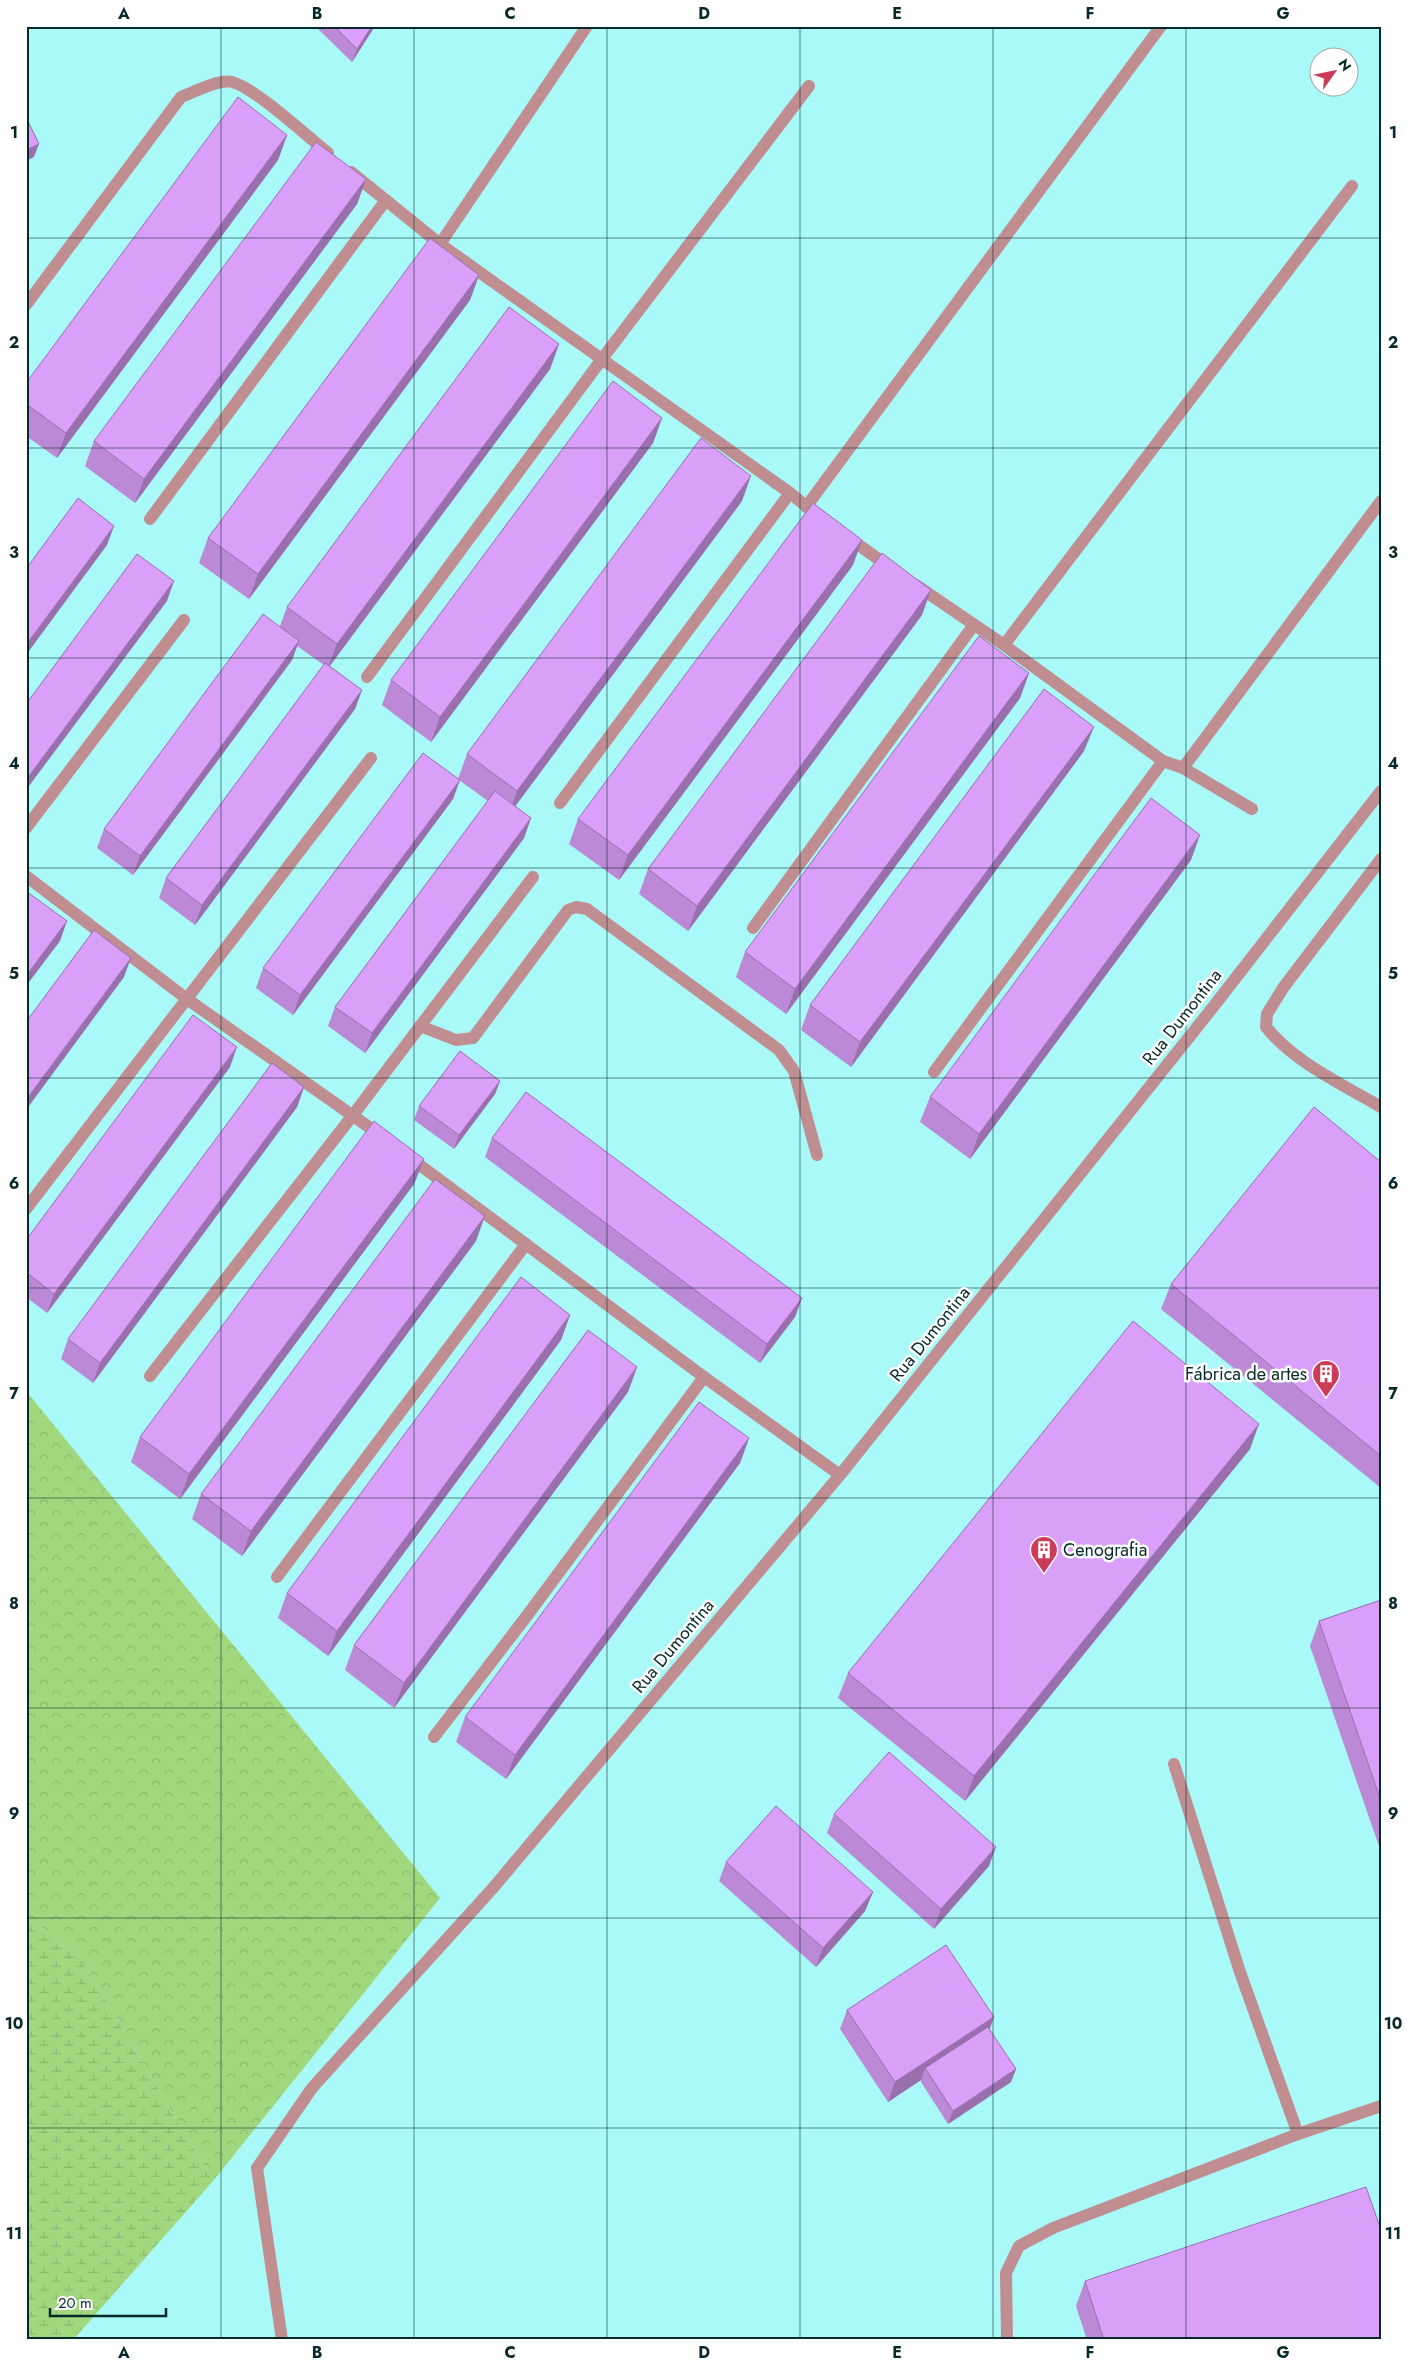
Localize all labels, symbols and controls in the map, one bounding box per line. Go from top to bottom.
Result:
text: A [117,2,130,25]
text: B [312,2,322,25]
text: C [504,2,516,25]
text: D [698,2,710,25]
text: E [892,2,902,25]
text: F [1086,2,1094,25]
text: G [1276,2,1290,25]
north arrow [1310,48,1360,98]
text: N [1333,55,1356,75]
text: 1 [10,121,18,144]
text: 1 [1389,121,1397,144]
text: 2 [9,331,19,354]
text: 2 [1388,331,1398,354]
text: 3 [9,541,19,564]
text: 3 [1388,541,1398,564]
text: 4 [8,752,20,775]
text: 4 [1387,752,1399,775]
text: 5 [9,962,19,985]
text: 5 [1388,962,1398,985]
street label: Rua Dumontina [1136,963,1228,1071]
text: 6 [9,1172,19,1195]
text: 6 [1388,1172,1398,1195]
street label: Rua Dumontina [883,1281,977,1387]
building icon: Fábrica de artes [1311,1359,1341,1398]
place label: Fábrica de artes [1185,1361,1307,1387]
text: 7 [9,1382,19,1405]
text: 7 [1388,1382,1398,1405]
building icon: Cenografia [1029,1535,1059,1574]
place label: Cenografia [1063,1537,1147,1563]
text: 8 [9,1592,19,1615]
text: 8 [1388,1592,1398,1615]
street label: Rua Dumontina [626,1593,720,1699]
text: 9 [9,1802,19,1825]
text: 9 [1388,1802,1398,1825]
text: 10 [5,2012,23,2035]
text: 10 [1384,2012,1402,2035]
text: 11 [6,2222,22,2245]
text: 11 [1385,2222,1401,2245]
scale bar [50,2286,166,2318]
text: 20 m [58,2292,92,2314]
text: A [117,2341,130,2364]
text: B [312,2341,322,2364]
text: C [504,2341,516,2364]
text: D [698,2341,710,2364]
text: E [892,2341,902,2364]
text: F [1086,2341,1094,2364]
text: G [1276,2341,1290,2364]

